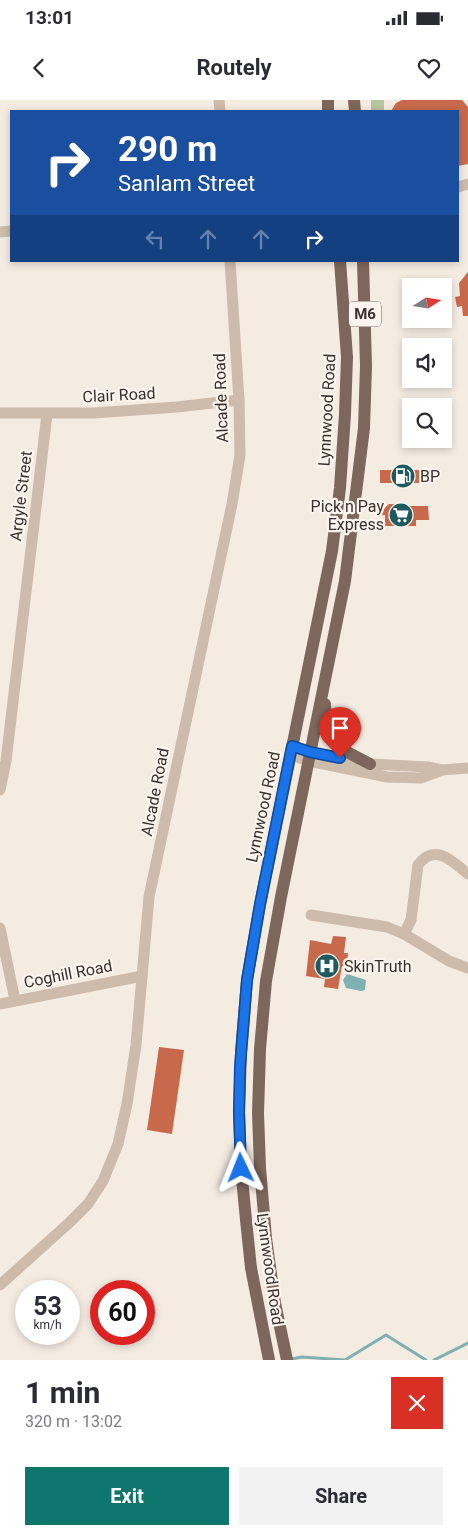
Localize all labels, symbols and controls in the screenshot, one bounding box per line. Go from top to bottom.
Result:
text: 13:01 [25,6,74,29]
icon: back [25,54,53,82]
icon: heart [415,54,443,82]
text: Routely [196,55,272,80]
text: 290 m [118,129,217,170]
icon: right [35,130,100,195]
text: Sanlam Street [118,171,255,196]
icon: left [141,225,169,253]
icon: ahead [194,225,222,253]
icon: ahead [247,225,275,253]
icon: right [300,225,328,253]
north arrow [402,278,452,328]
map controls [402,278,452,448]
road number: M6 [349,302,381,326]
button: sound [402,338,452,388]
street label: Alcade Road [210,353,232,443]
street label: Lynnwood Road [315,353,339,467]
street label: Clair Road [82,384,156,406]
button: search [402,398,452,448]
street label: Argyle Street [6,450,36,542]
fuel station icon: BP [390,463,416,489]
place label: BP [420,467,440,486]
place label: Pick n Pay Express [311,497,384,534]
supermarket icon: Pick n Pay Express [388,502,414,528]
pin [319,707,361,758]
icon: arrive [326,714,354,742]
street label: Alcade Road [137,746,173,838]
street label: Lynnwood Road [242,750,284,864]
hospital icon: SkinTruth [314,953,340,979]
street label: Coghill Road [22,956,114,992]
place label: SkinTruth [344,957,412,976]
position arrow [214,1141,266,1193]
street label: Lynnwood Road [253,1212,287,1326]
speed limit sign: 60 [90,1280,155,1345]
text: 53 [33,1292,62,1321]
text: km/h [33,1318,62,1332]
text: 1 min [25,1375,100,1410]
button: close [391,1377,443,1429]
text: 320 m · 13:02 [25,1412,122,1431]
button: Exit [25,1467,229,1525]
button: Share [239,1467,443,1525]

